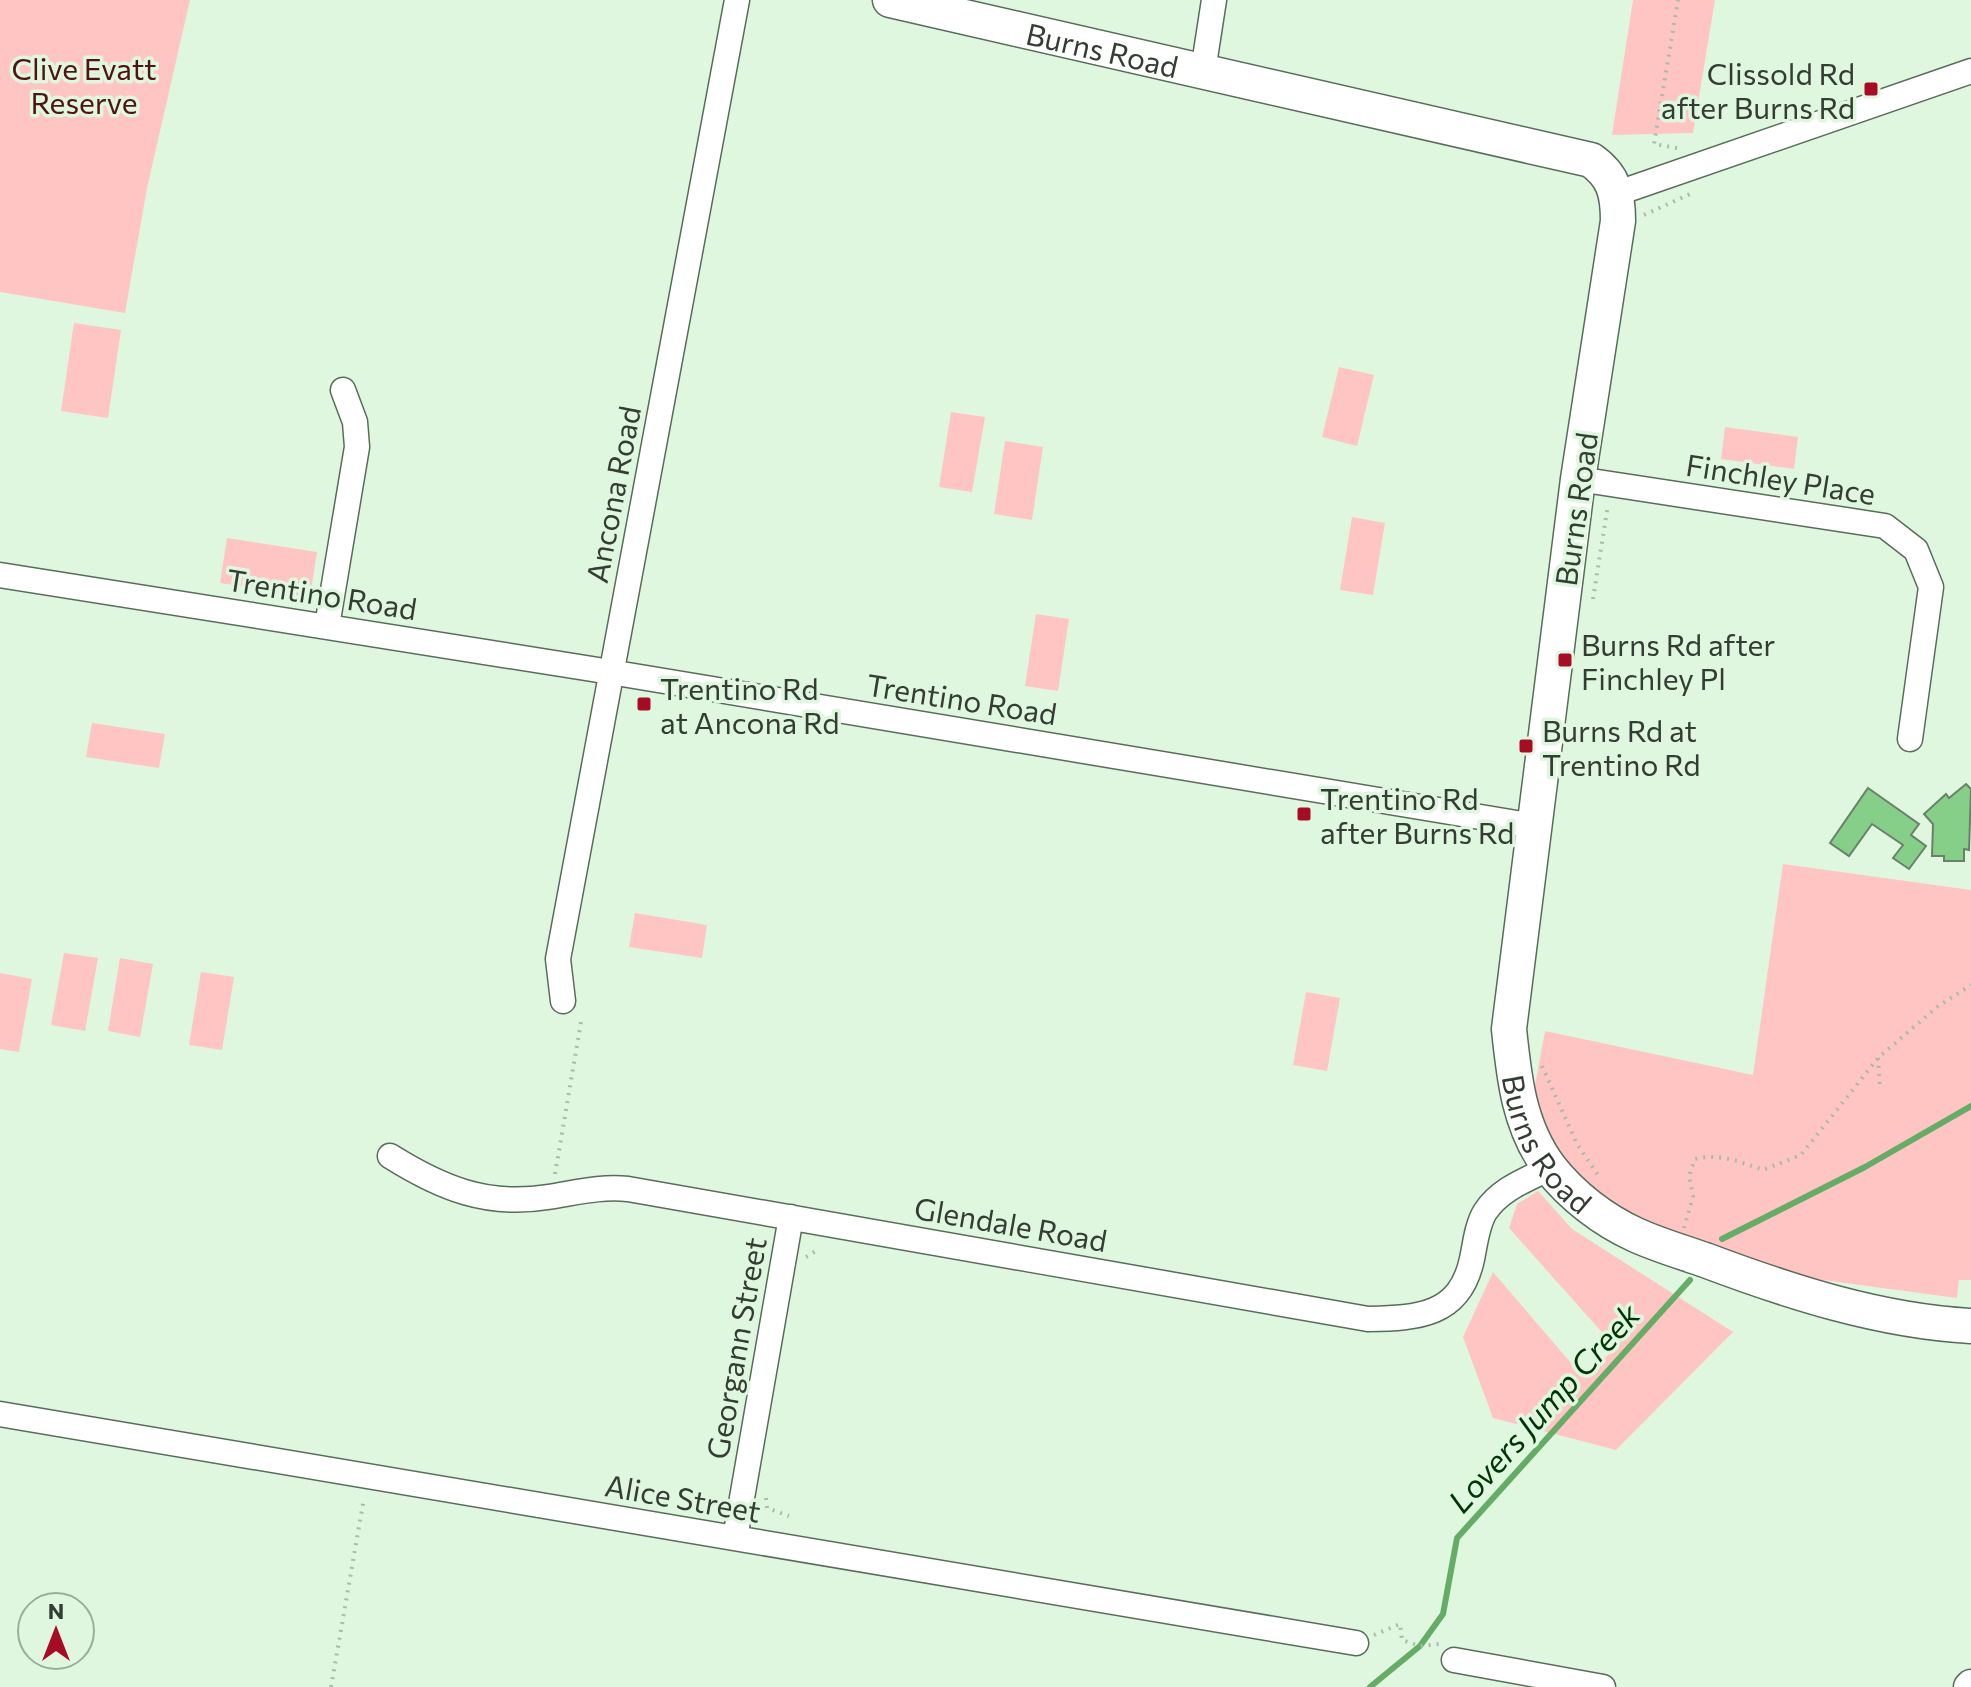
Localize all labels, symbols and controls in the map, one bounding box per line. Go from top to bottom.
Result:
street label: Burns Road [1023,13,1182,84]
park label: Clive Evatt Reserve [11,49,157,120]
place label: Clissold Rd after Burns Rd [1661,54,1855,125]
marker: Clissold Rd after Burns Rd [1862,80,1880,98]
street label: Ancona Road [577,402,647,586]
street label: Burns Road [1546,430,1604,588]
street label: Finchley Place [1684,445,1878,511]
street label: Trentino Road [224,560,420,626]
place label: Burns Rd after Finchley Pl [1581,625,1775,696]
marker: Burns Rd after Finchley Pl [1556,651,1574,669]
street label: Trentino Road [864,665,1060,731]
place label: Trentino Rd at Ancona Rd [660,669,839,740]
marker: Trentino Rd at Ancona Rd [635,695,653,713]
place label: Burns Rd at Trentino Rd [1542,711,1701,782]
marker: Burns Rd at Trentino Rd [1517,737,1535,755]
place label: Trentino Rd after Burns Rd [1320,779,1514,850]
marker: Trentino Rd after Burns Rd [1295,805,1313,823]
street label: Burns Road [1496,1071,1600,1220]
street label: Glendale Road [912,1188,1110,1258]
street label: Georgann Street [697,1234,773,1462]
water label: Lovers Jump Creek [1439,1294,1648,1520]
street label: Alice Street [602,1465,764,1529]
north arrow [16,1591,96,1671]
text: N [48,1597,64,1624]

